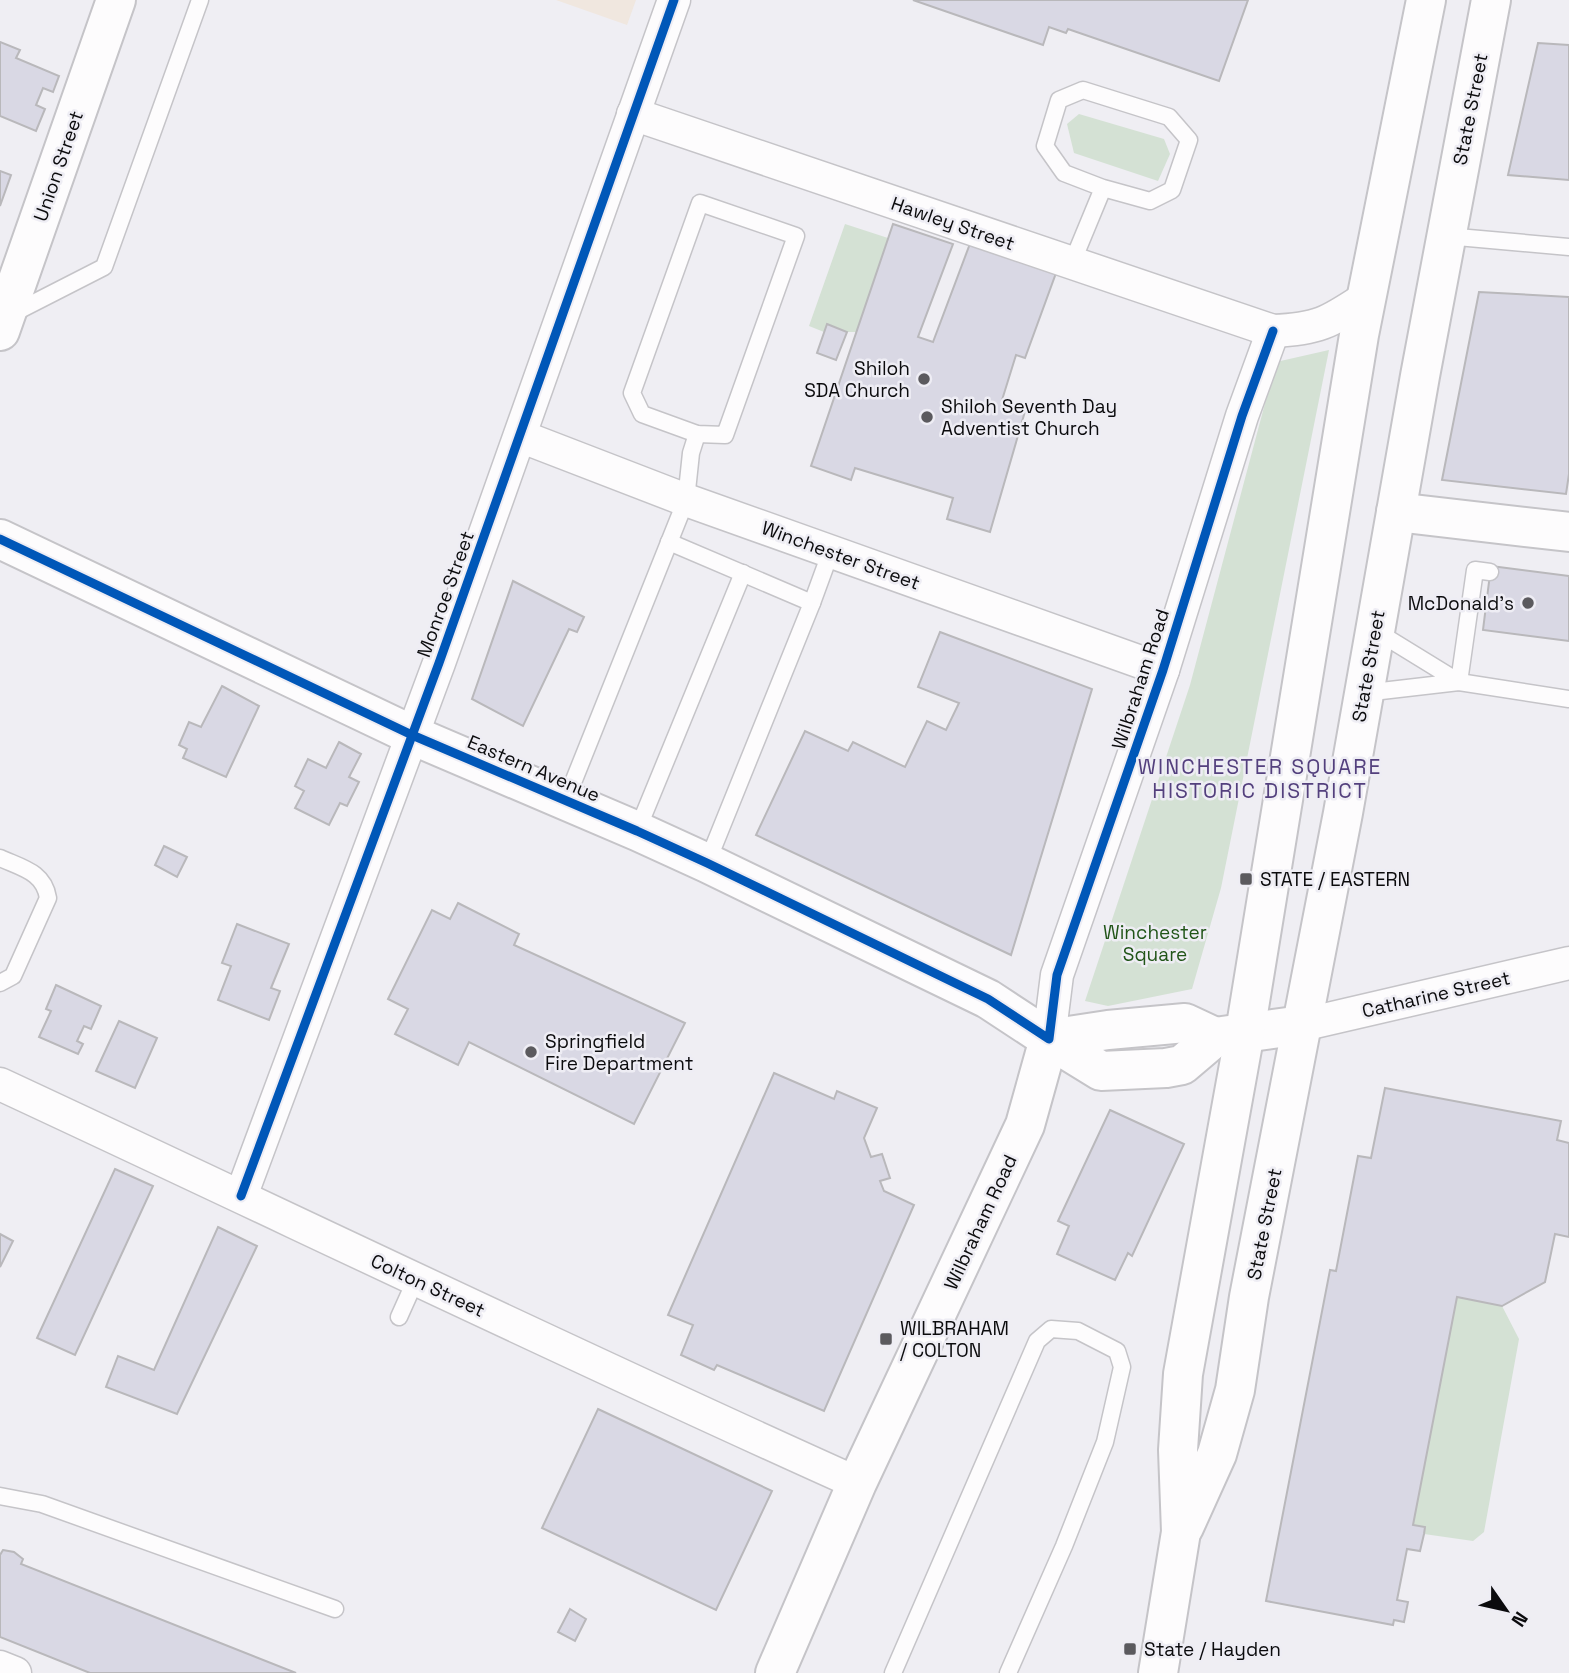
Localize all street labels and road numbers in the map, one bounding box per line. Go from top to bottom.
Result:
street label: State Street [1447,51,1494,167]
street label: Union Street [28,108,89,225]
street label: Hawley Street [888,191,1018,256]
street label: Winchester Street [758,515,923,596]
street label: Monroe Street [411,528,480,661]
street label: Wilbraham Road [1106,606,1175,753]
street label: State Street [1346,608,1391,724]
street label: Eastern Avenue [464,729,604,808]
street label: Catharine Street [1359,965,1513,1024]
street label: Wilbraham Road [938,1151,1023,1294]
street label: State Street [1241,1166,1288,1282]
street label: Colton Street [367,1248,489,1323]

